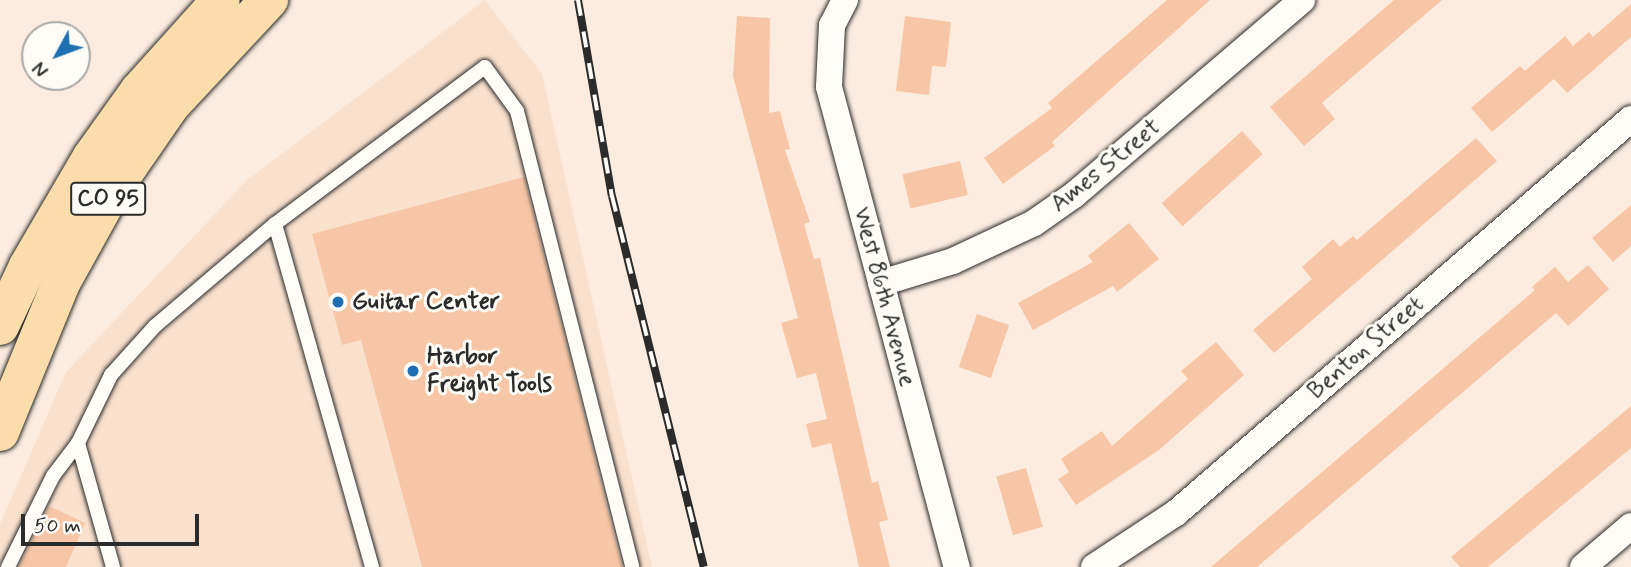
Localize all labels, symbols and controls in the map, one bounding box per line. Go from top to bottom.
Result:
north arrow [21,21,91,91]
text: N [28,56,55,82]
street label: Ames Street [1046,113,1166,219]
road number: CO 95 [70,180,146,218]
street label: West 86th Avenue [846,204,922,390]
place label: Guitar Center [352,288,500,316]
street label: Benton Street [1301,289,1431,407]
marker: Guitar Center [330,294,346,310]
place label: Harbor Freight Tools [427,343,552,399]
marker: Harbor Freight Tools [405,363,421,379]
scale bar [24,500,203,544]
text: 50 m [34,512,81,540]

